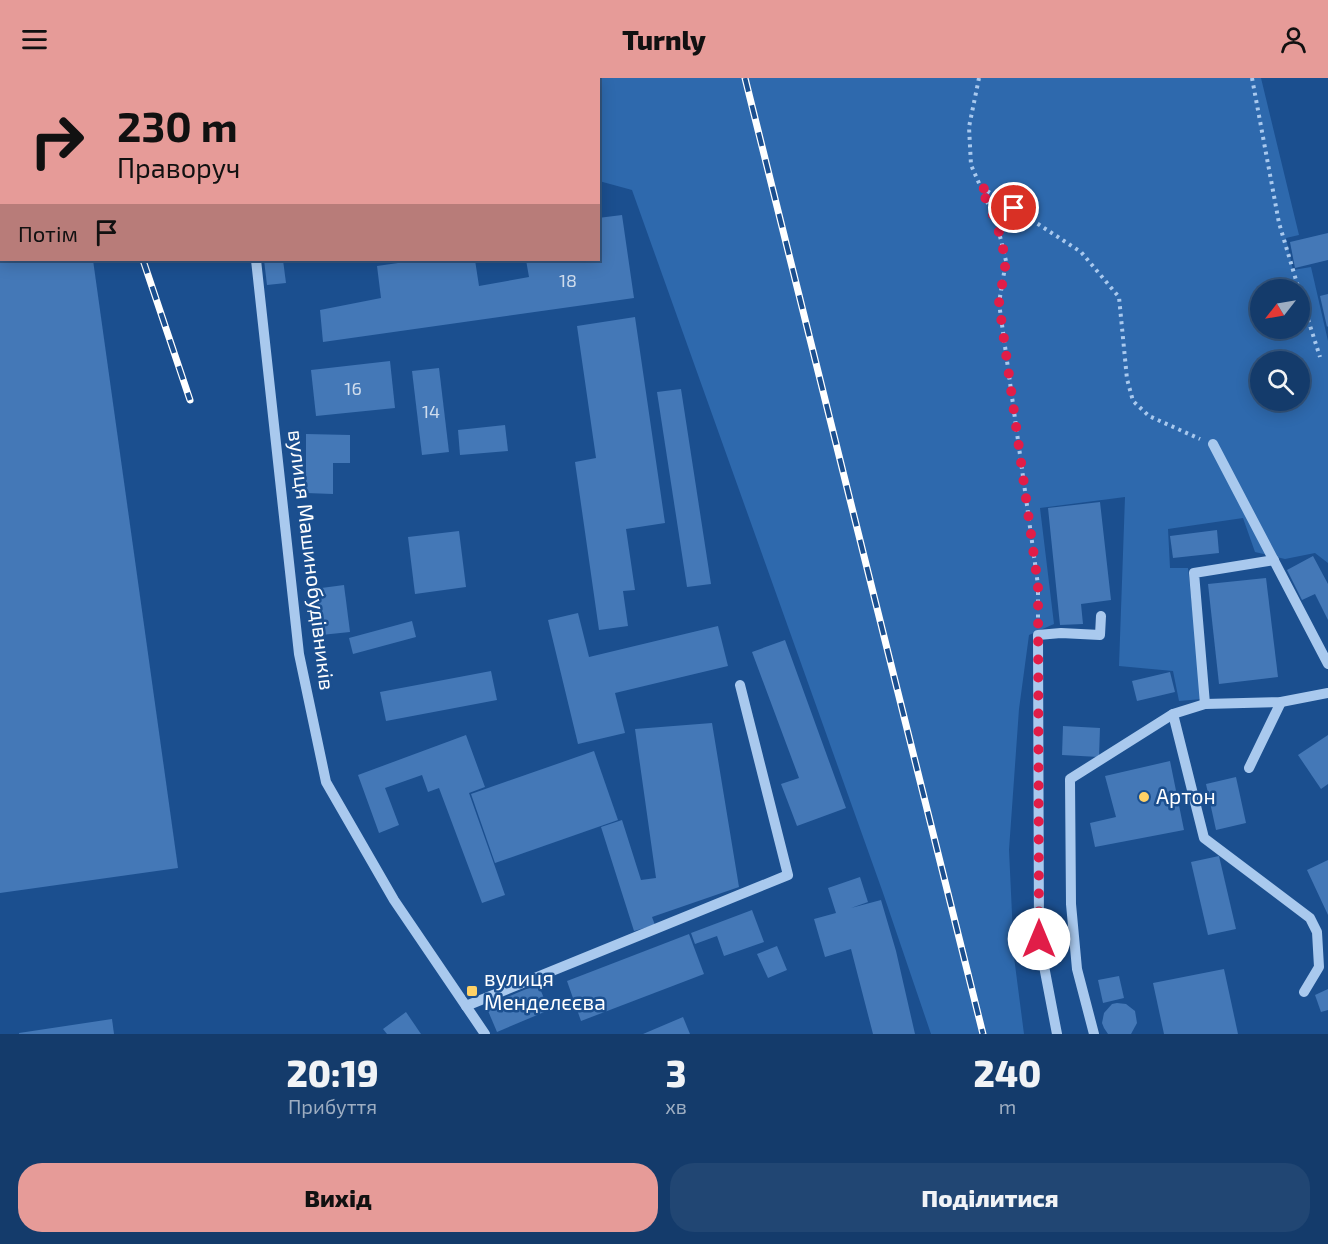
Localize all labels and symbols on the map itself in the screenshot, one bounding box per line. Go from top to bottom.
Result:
pin [988,182,1039,233]
house number: 18 [559,269,577,291]
north arrow [1250,279,1310,339]
house number: 16 [344,377,362,399]
house number: 14 [422,400,440,422]
street label: вулиця Машинобудівників [283,428,341,692]
place label: Артон [1156,783,1216,808]
marker: Артон [1137,790,1151,804]
position arrow [1007,907,1071,971]
place label: вулиця Менделєєва [484,965,606,1014]
marker: вулиця Менделєєва [465,984,479,998]

